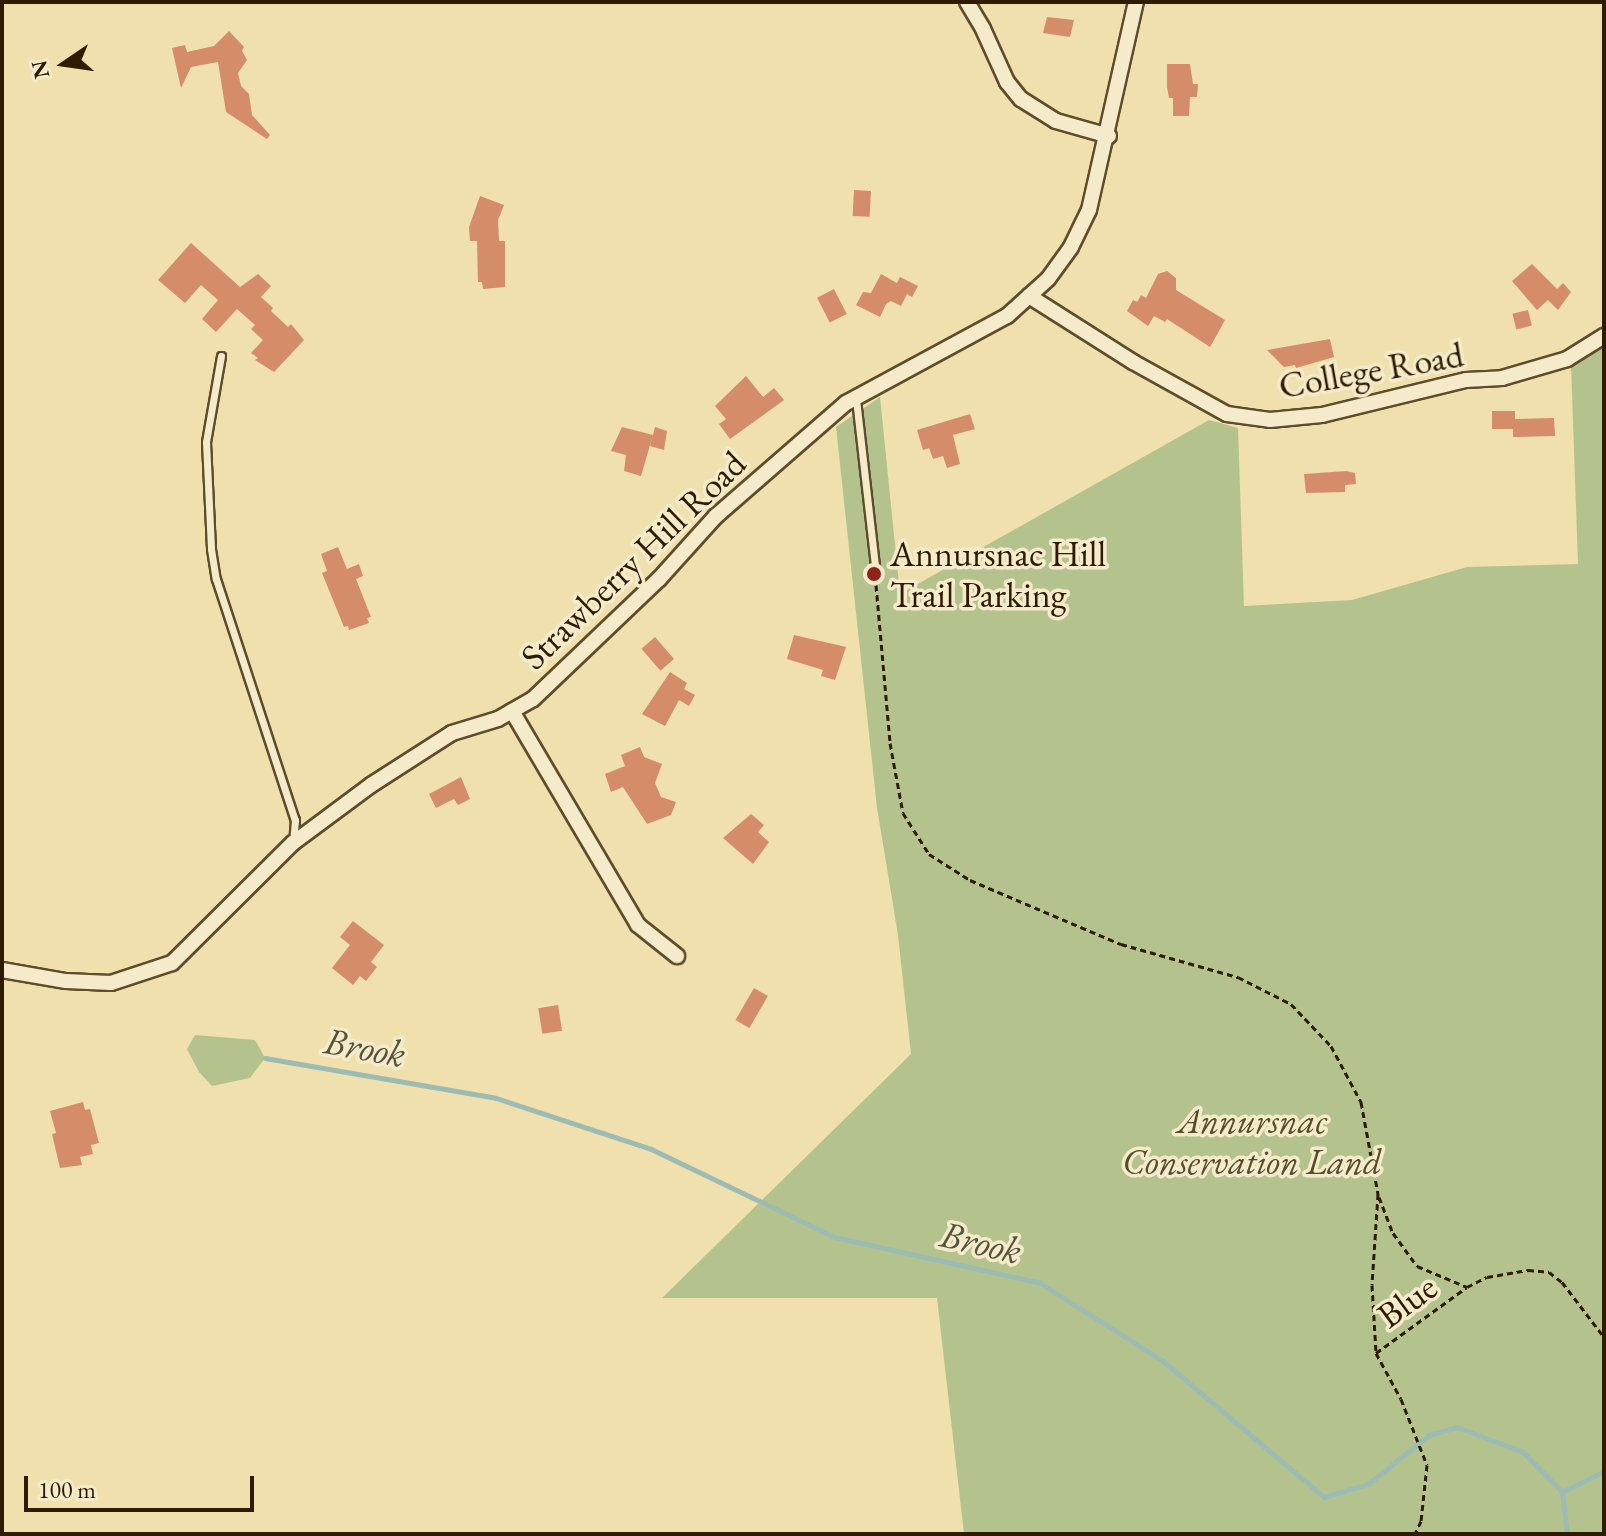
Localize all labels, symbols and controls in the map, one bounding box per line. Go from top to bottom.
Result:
north arrow [24,24,104,104]
text: N [24,58,56,81]
street label: College Road [1275,333,1467,407]
street label: Strawberry Hill Road [512,442,754,678]
place label: Annursnac Hill Trail Parking [890,531,1106,616]
marker: Annursnac Hill Trail Parking [865,565,883,583]
water label: Brook [321,1017,409,1077]
park label: Annursnac Conservation Land [1122,1098,1382,1183]
water label: Brook [936,1211,1026,1273]
street label: Blue [1369,1265,1445,1337]
scale bar [28,1460,258,1510]
text: 100 m [38,1474,96,1505]

